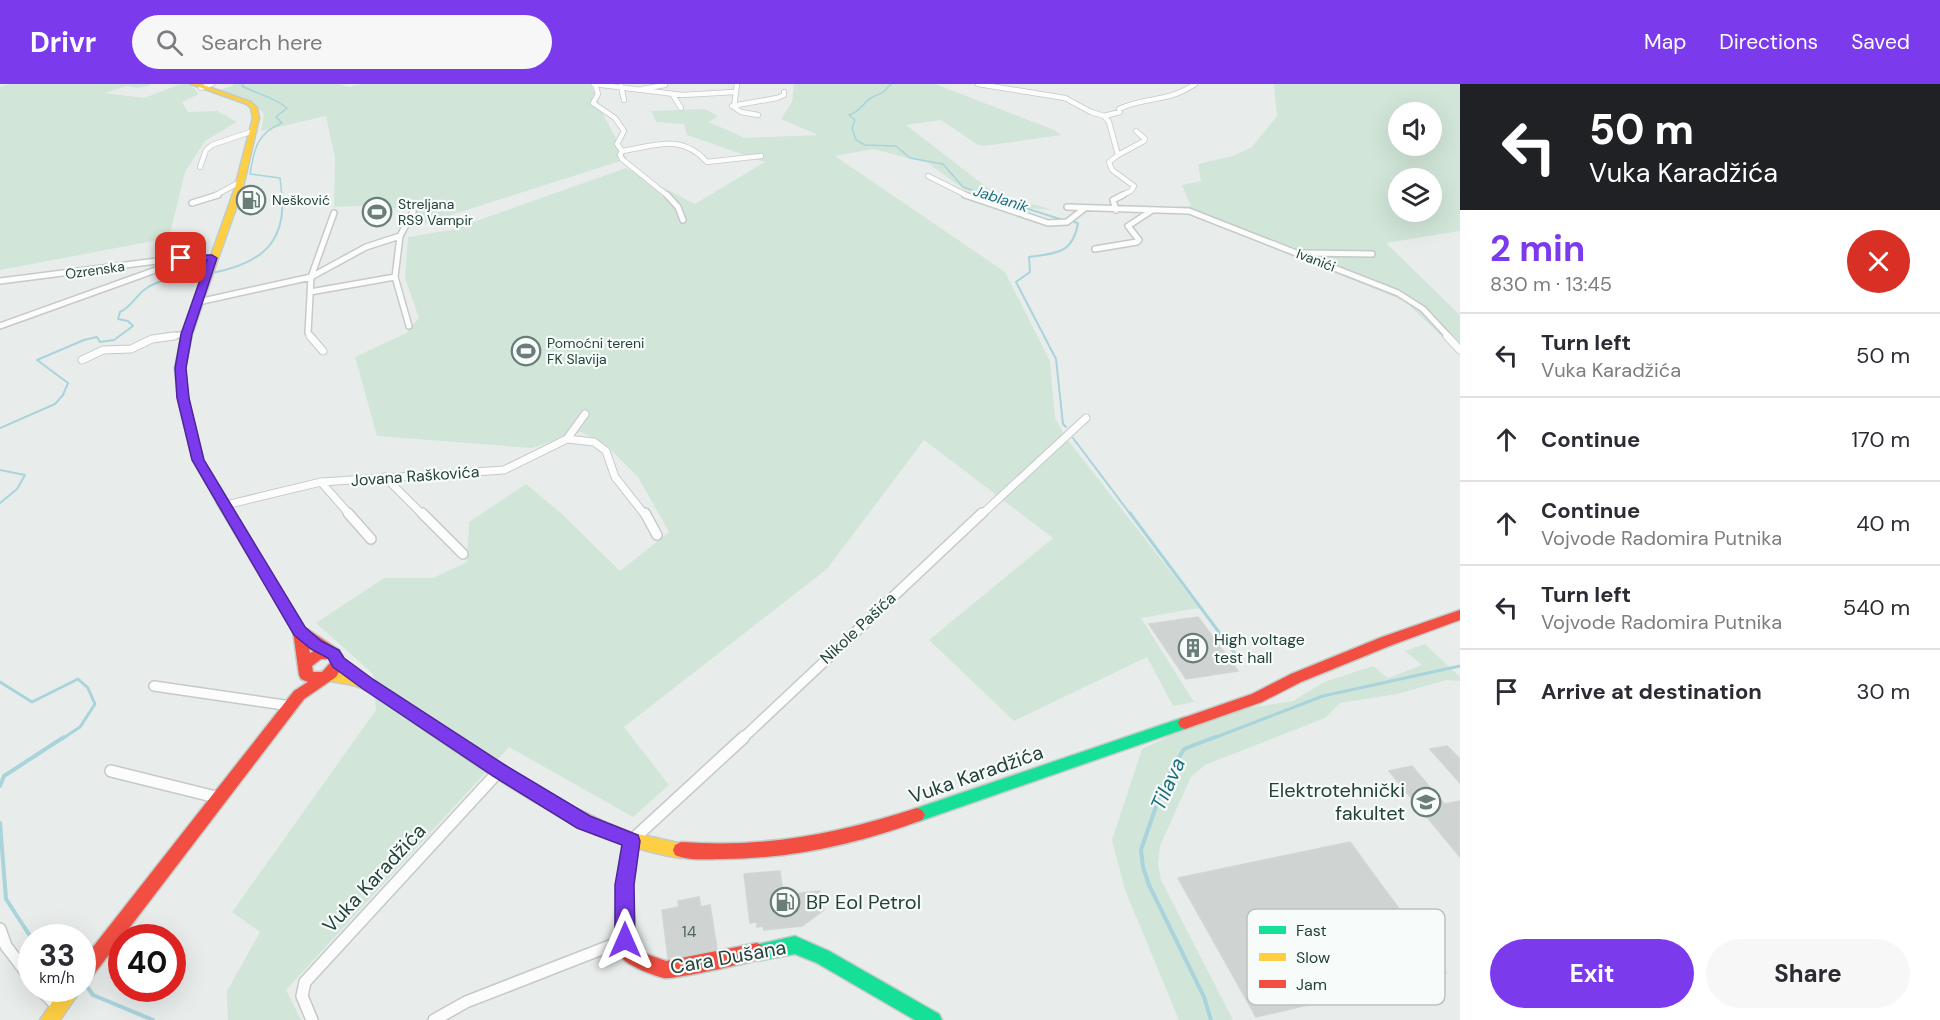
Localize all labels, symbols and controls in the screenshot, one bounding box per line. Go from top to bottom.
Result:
search box [132,15,552,69]
text: Drivr [30,24,96,61]
icon: search [153,26,186,59]
text: Search here [201,28,323,57]
text: Map [1644,28,1686,56]
text: Directions [1719,28,1818,56]
text: Saved [1851,28,1910,56]
map controls [1388,102,1442,222]
button: sound [1388,102,1442,156]
text: 50 m [1589,102,1694,157]
icon: left [1490,108,1568,186]
text: Vuka Karadžića [1589,155,1778,190]
button: layers [1388,168,1442,222]
water label: Jablanik [971,181,1031,217]
fuel station icon: Nešković [235,184,267,216]
place label: Nešković [272,191,330,209]
place label: Streljana RS9 Vampir [398,195,473,229]
sports icon: Streljana RS9 Vampir [361,196,393,228]
text: 2 min [1490,225,1585,272]
button: close [1847,230,1910,293]
pin [155,232,206,283]
icon: arrive [164,241,197,274]
street label: Ivanići [1294,244,1338,276]
street label: Ozrenska [64,257,126,283]
text: 830 m · 13:45 [1490,271,1612,297]
text: Turn left [1541,328,1631,357]
place label: Pomoćni tereni FK Slavija [547,334,644,368]
sports icon: Pomoćni tereni FK Slavija [510,335,542,367]
icon: left [1490,339,1523,372]
text: 50 m [1856,341,1910,370]
text: Vuka Karadžića [1541,357,1681,383]
icon: ahead [1490,423,1523,456]
text: Continue [1541,425,1640,454]
text: 170 m [1851,425,1910,454]
street label: Jovana Raškovića [350,461,480,491]
text: Continue [1541,496,1640,525]
icon: ahead [1490,507,1523,540]
text: 40 m [1856,509,1910,538]
text: Vojvode Radomira Putnika [1541,525,1782,551]
text: Turn left [1541,580,1631,609]
street label: Nikole Pašića [816,588,900,668]
icon: left [1490,591,1523,624]
text: 540 m [1843,593,1910,622]
text: Vojvode Radomira Putnika [1541,609,1782,635]
place label: High voltage test hall [1214,629,1305,668]
building icon: High voltage test hall [1177,632,1209,664]
icon: arrive [1490,675,1523,708]
text: Arrive at destination [1541,677,1762,706]
text: 30 m [1856,677,1910,706]
street label: Vuka Karadžića [906,739,1046,809]
water label: Tilava [1144,753,1192,815]
place label: Elektrotehnički fakultet [1268,777,1405,826]
school or university icon: Elektrotehnički fakultet [1410,786,1442,818]
street label: Vuka Karadžića [317,818,431,938]
fuel station icon: BP Eol Petrol [769,886,801,918]
place label: BP Eol Petrol [806,889,921,915]
position arrow [593,908,657,972]
legend [1247,909,1445,1005]
text: Fast [1296,920,1327,941]
house number: 14 [682,921,697,942]
speed limit sign: 40 [108,924,186,1002]
street label: Cara Dušana [668,934,788,980]
text: 33 [39,936,75,975]
button: Exit [1490,939,1694,1008]
button: Share [1706,939,1910,1008]
text: Slow [1296,947,1330,968]
text: km/h [39,968,75,988]
text: Jam [1296,974,1327,995]

